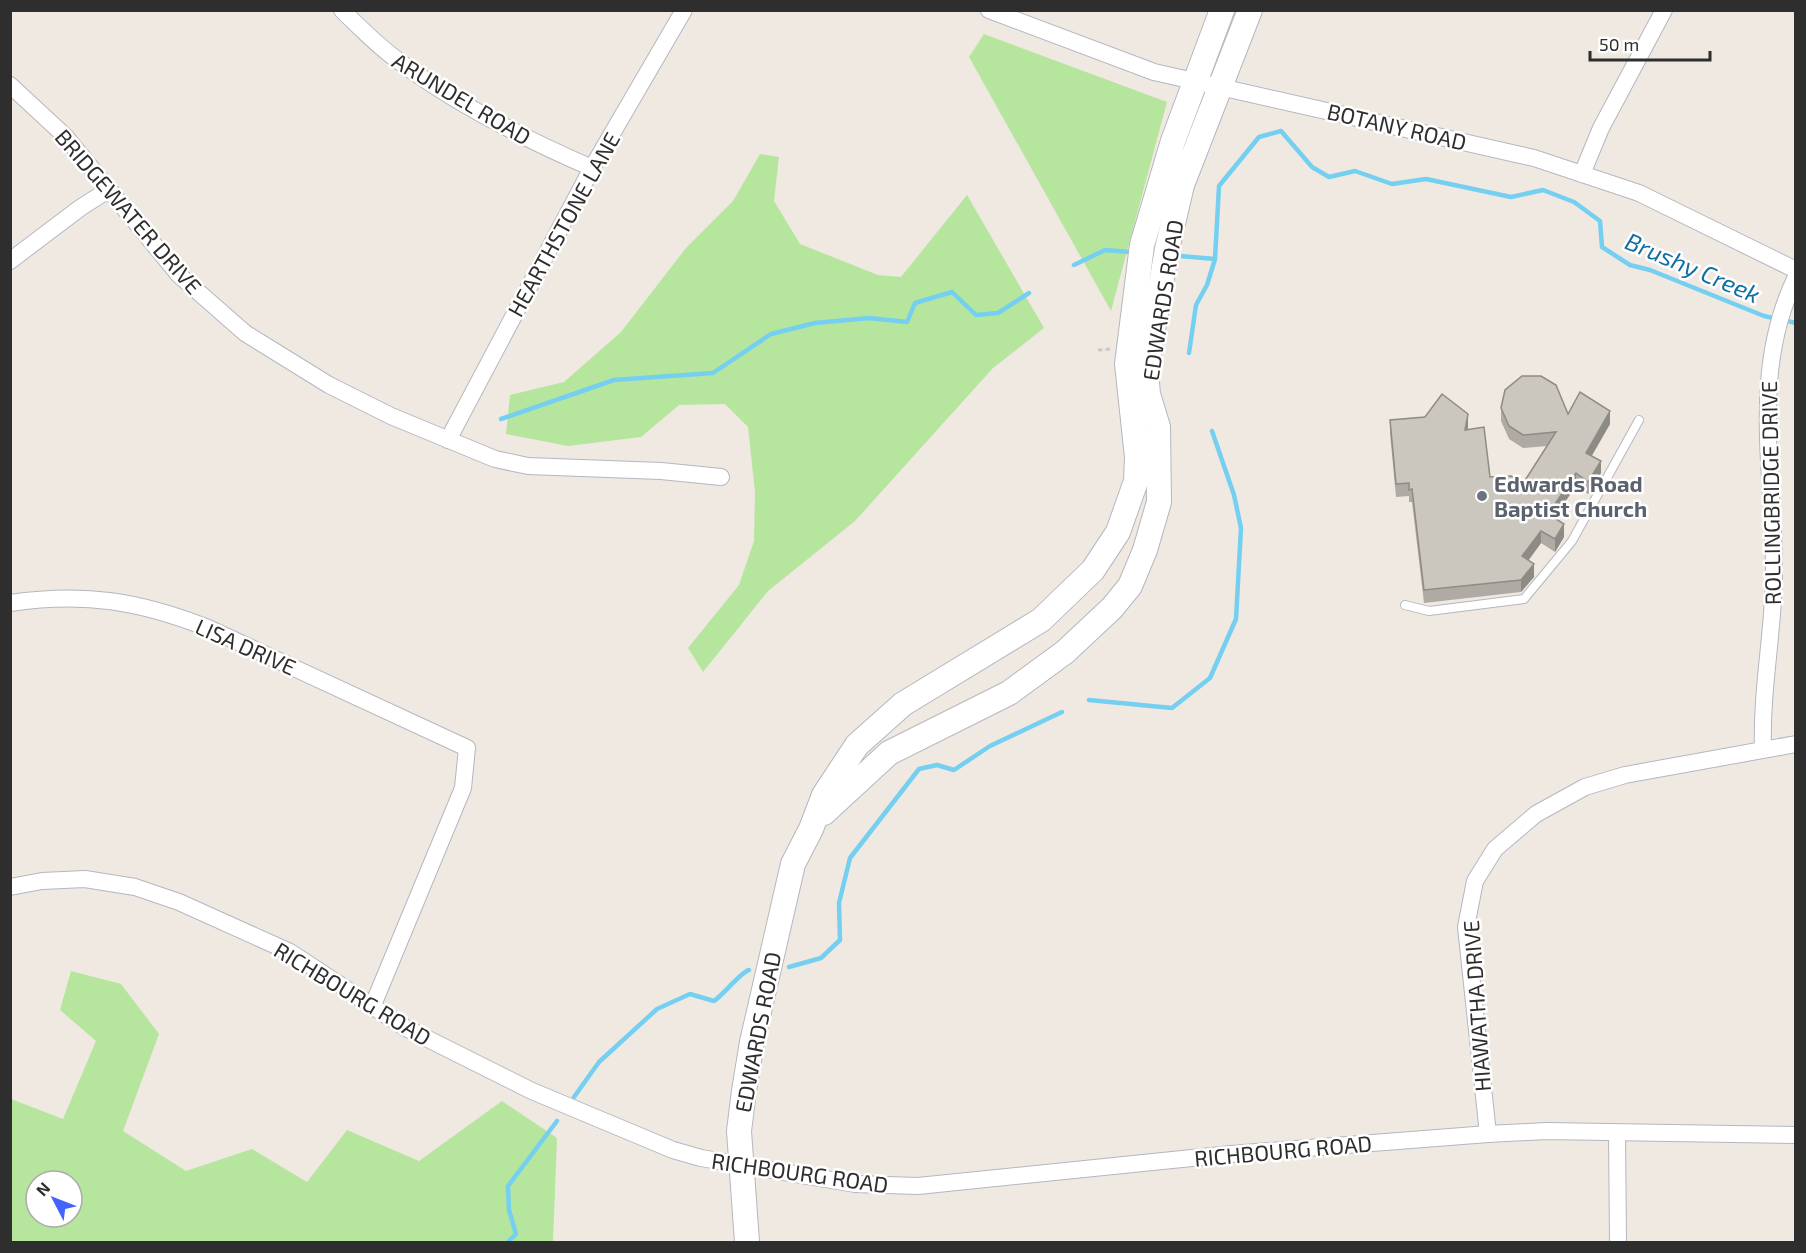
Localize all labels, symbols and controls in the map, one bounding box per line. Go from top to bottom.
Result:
scale bar [1590,24,1710,62]
text: 50 m [1599,33,1639,55]
street label: ARUNDEL ROAD [388,47,536,149]
street label: BOTANY ROAD [1325,97,1469,155]
street label: BRIDGEWATER DRIVE [50,123,208,299]
street label: HEARTHSTONE LANE [502,127,624,321]
street label: EDWARDS ROAD [1136,218,1188,382]
water label: Brushy Creek [1621,226,1765,308]
street label: ROLLINGBRIDGE DRIVE [1755,381,1785,605]
place label: Edwards Road Baptist Church [1494,470,1647,521]
marker: Edwards Road Baptist Church [1475,489,1489,503]
street label: LISA DRIVE [192,612,300,680]
street label: HIAWATHA DRIVE [1457,919,1495,1093]
street label: RICHBOURG ROAD [270,936,436,1050]
street label: EDWARDS ROAD [729,950,785,1114]
street label: RICHBOURG ROAD [1193,1129,1373,1171]
street label: RICHBOURG ROAD [710,1147,890,1197]
north arrow [24,1169,84,1229]
text: N [32,1178,53,1199]

